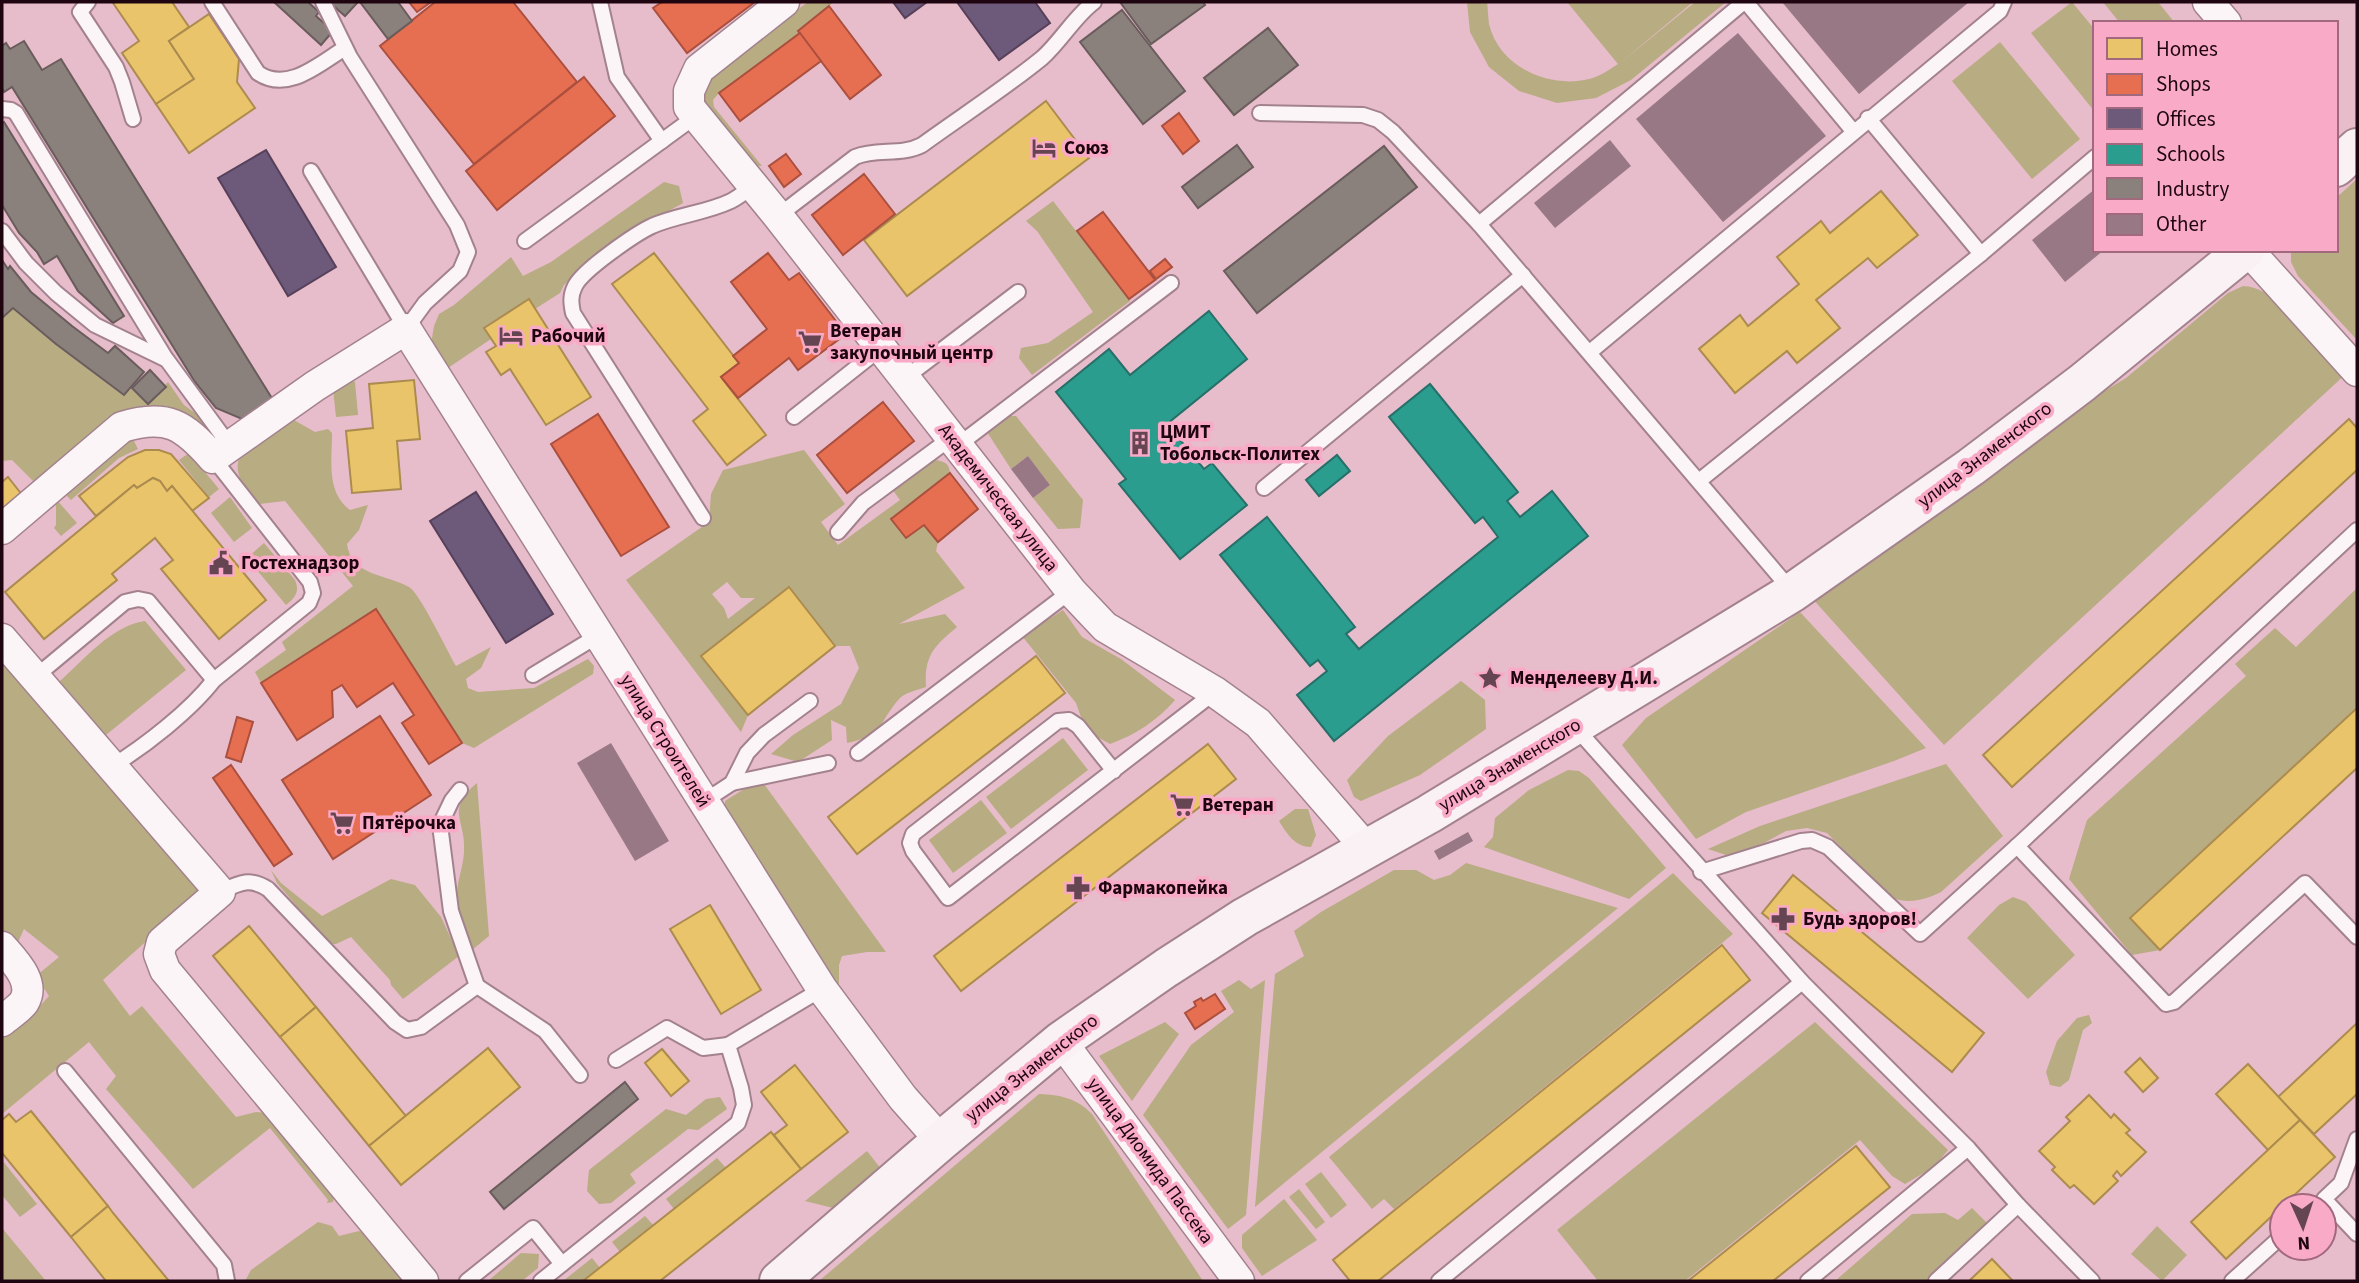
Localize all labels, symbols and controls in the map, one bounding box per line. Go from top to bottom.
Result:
legend [2093,21,2338,252]
text: Homes [2156,34,2218,64]
text: Shops [2156,69,2211,99]
text: Offices [2156,104,2216,134]
hotel icon: Союз [1030,134,1058,162]
place label: Союз [1064,135,1109,162]
text: Schools [2156,139,2225,169]
text: Industry [2156,174,2229,204]
text: Other [2156,209,2207,239]
place label: Ветеран закупочный центр [830,318,993,367]
hotel icon: Рабочий [497,322,525,350]
place label: Рабочий [531,323,606,350]
supermarket icon: Ветеран закупочный центр [796,328,824,356]
street label: улица Знаменского [1912,396,2058,514]
street label: Академическая улица [932,418,1064,578]
place label: ЦМИТ Тобольск-Политех [1160,419,1320,468]
building icon: ЦМИТ Тобольск-Политех [1126,429,1154,457]
public building icon: Гостехнадзор [207,549,235,577]
place label: Гостехнадзор [241,550,360,577]
place icon: Менделееву Д.И. [1476,664,1504,692]
place label: Менделееву Д.И. [1510,665,1658,692]
street label: улица Строителей [613,669,717,813]
street label: улица Знаменского [1434,712,1586,818]
supermarket icon: Ветеран [1168,791,1196,819]
place label: Ветеран [1202,792,1274,819]
supermarket icon: Пятёрочка [328,809,356,837]
place label: Пятёрочка [362,810,456,837]
pharmacy icon: Фармакопейка [1064,874,1092,902]
place label: Фармакопейка [1098,875,1228,902]
pharmacy icon: Будь здоров! [1769,905,1797,933]
place label: Будь здоров! [1803,906,1917,933]
street label: улица Знаменского [960,1008,1104,1128]
street label: улица Диомида Пассека [1080,1072,1220,1250]
north arrow [2268,1192,2338,1262]
text: N [2297,1229,2311,1256]

